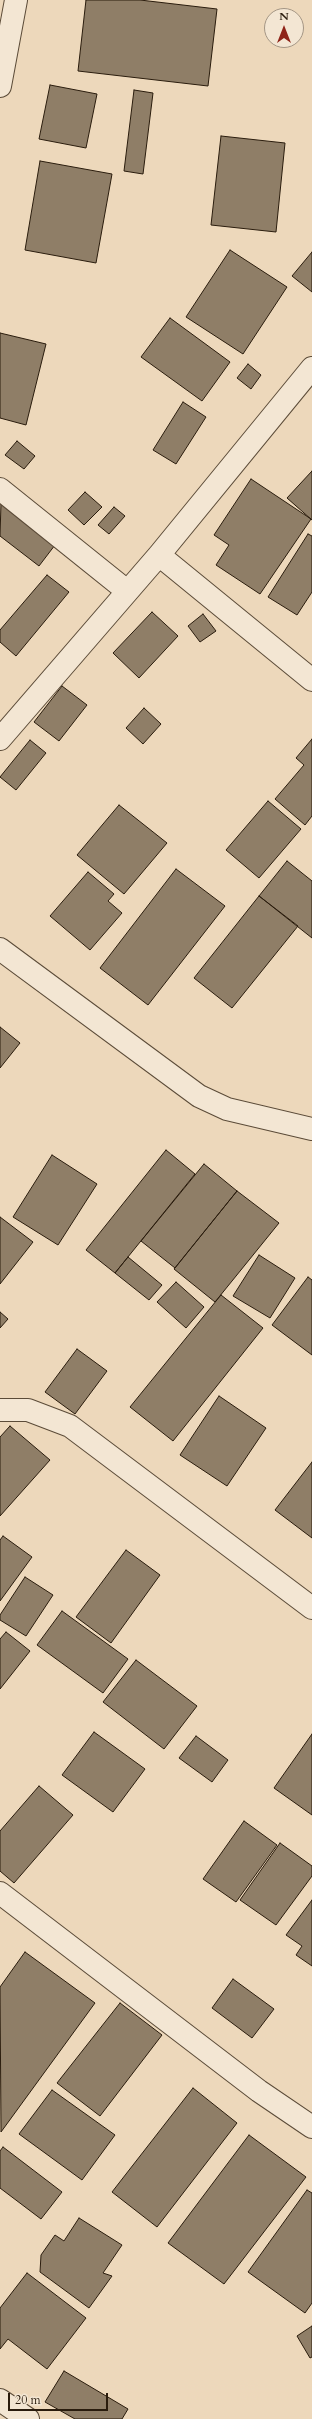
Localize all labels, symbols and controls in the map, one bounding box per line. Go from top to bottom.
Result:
north arrow [264,8,304,48]
text: N [279,9,289,24]
scale bar [10,2385,110,2411]
text: 20 m [15,2392,41,2408]

